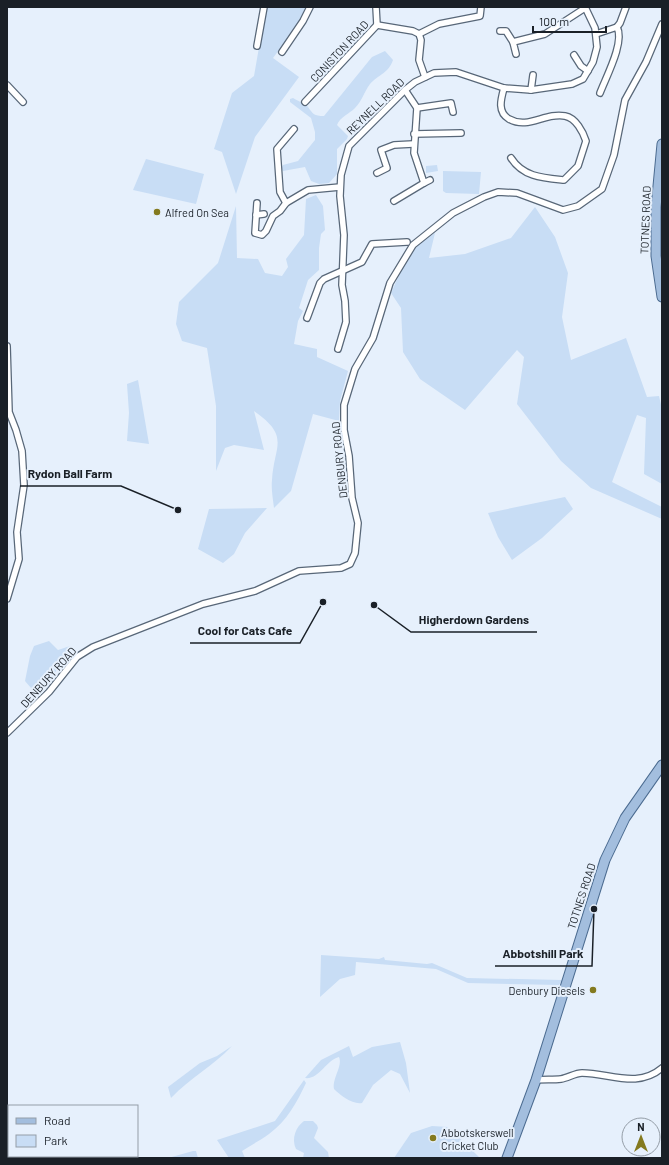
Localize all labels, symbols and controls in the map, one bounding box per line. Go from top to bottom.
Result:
scale bar [533,8,606,34]
text: 100 m [539,14,569,28]
street label: CONISTON ROAD [307,17,371,84]
street label: REYNELL ROAD [343,75,407,137]
street label: TOTNES ROAD [637,185,653,254]
place label: Alfred On Sea [165,206,229,219]
marker: Alfred On Sea [152,207,162,217]
street label: DENBURY ROAD [328,421,349,499]
callout: Rydon Ball Farm [20,462,121,486]
text: Rydon Ball Farm [28,466,112,480]
callout: Higherdown Gardens [411,608,537,632]
text: Higherdown Gardens [419,612,529,626]
callout: Cool for Cats Cafe [190,619,300,643]
text: Cool for Cats Cafe [198,623,293,637]
street label: DENBURY ROAD [17,644,79,710]
street label: TOTNES ROAD [564,861,598,931]
callout: Abbotshill Park [495,942,592,966]
text: Abbotshill Park [503,946,584,960]
place label: Denbury Diesels [509,984,585,997]
marker: Denbury Diesels [588,985,598,995]
legend [8,1105,138,1157]
text: Road [44,1113,71,1127]
north arrow [621,1117,661,1157]
text: N [637,1120,645,1133]
place label: Abbotskerswell Cricket Club [441,1126,514,1152]
text: Park [44,1133,68,1147]
marker: Abbotskerswell Cricket Club [428,1133,438,1143]

